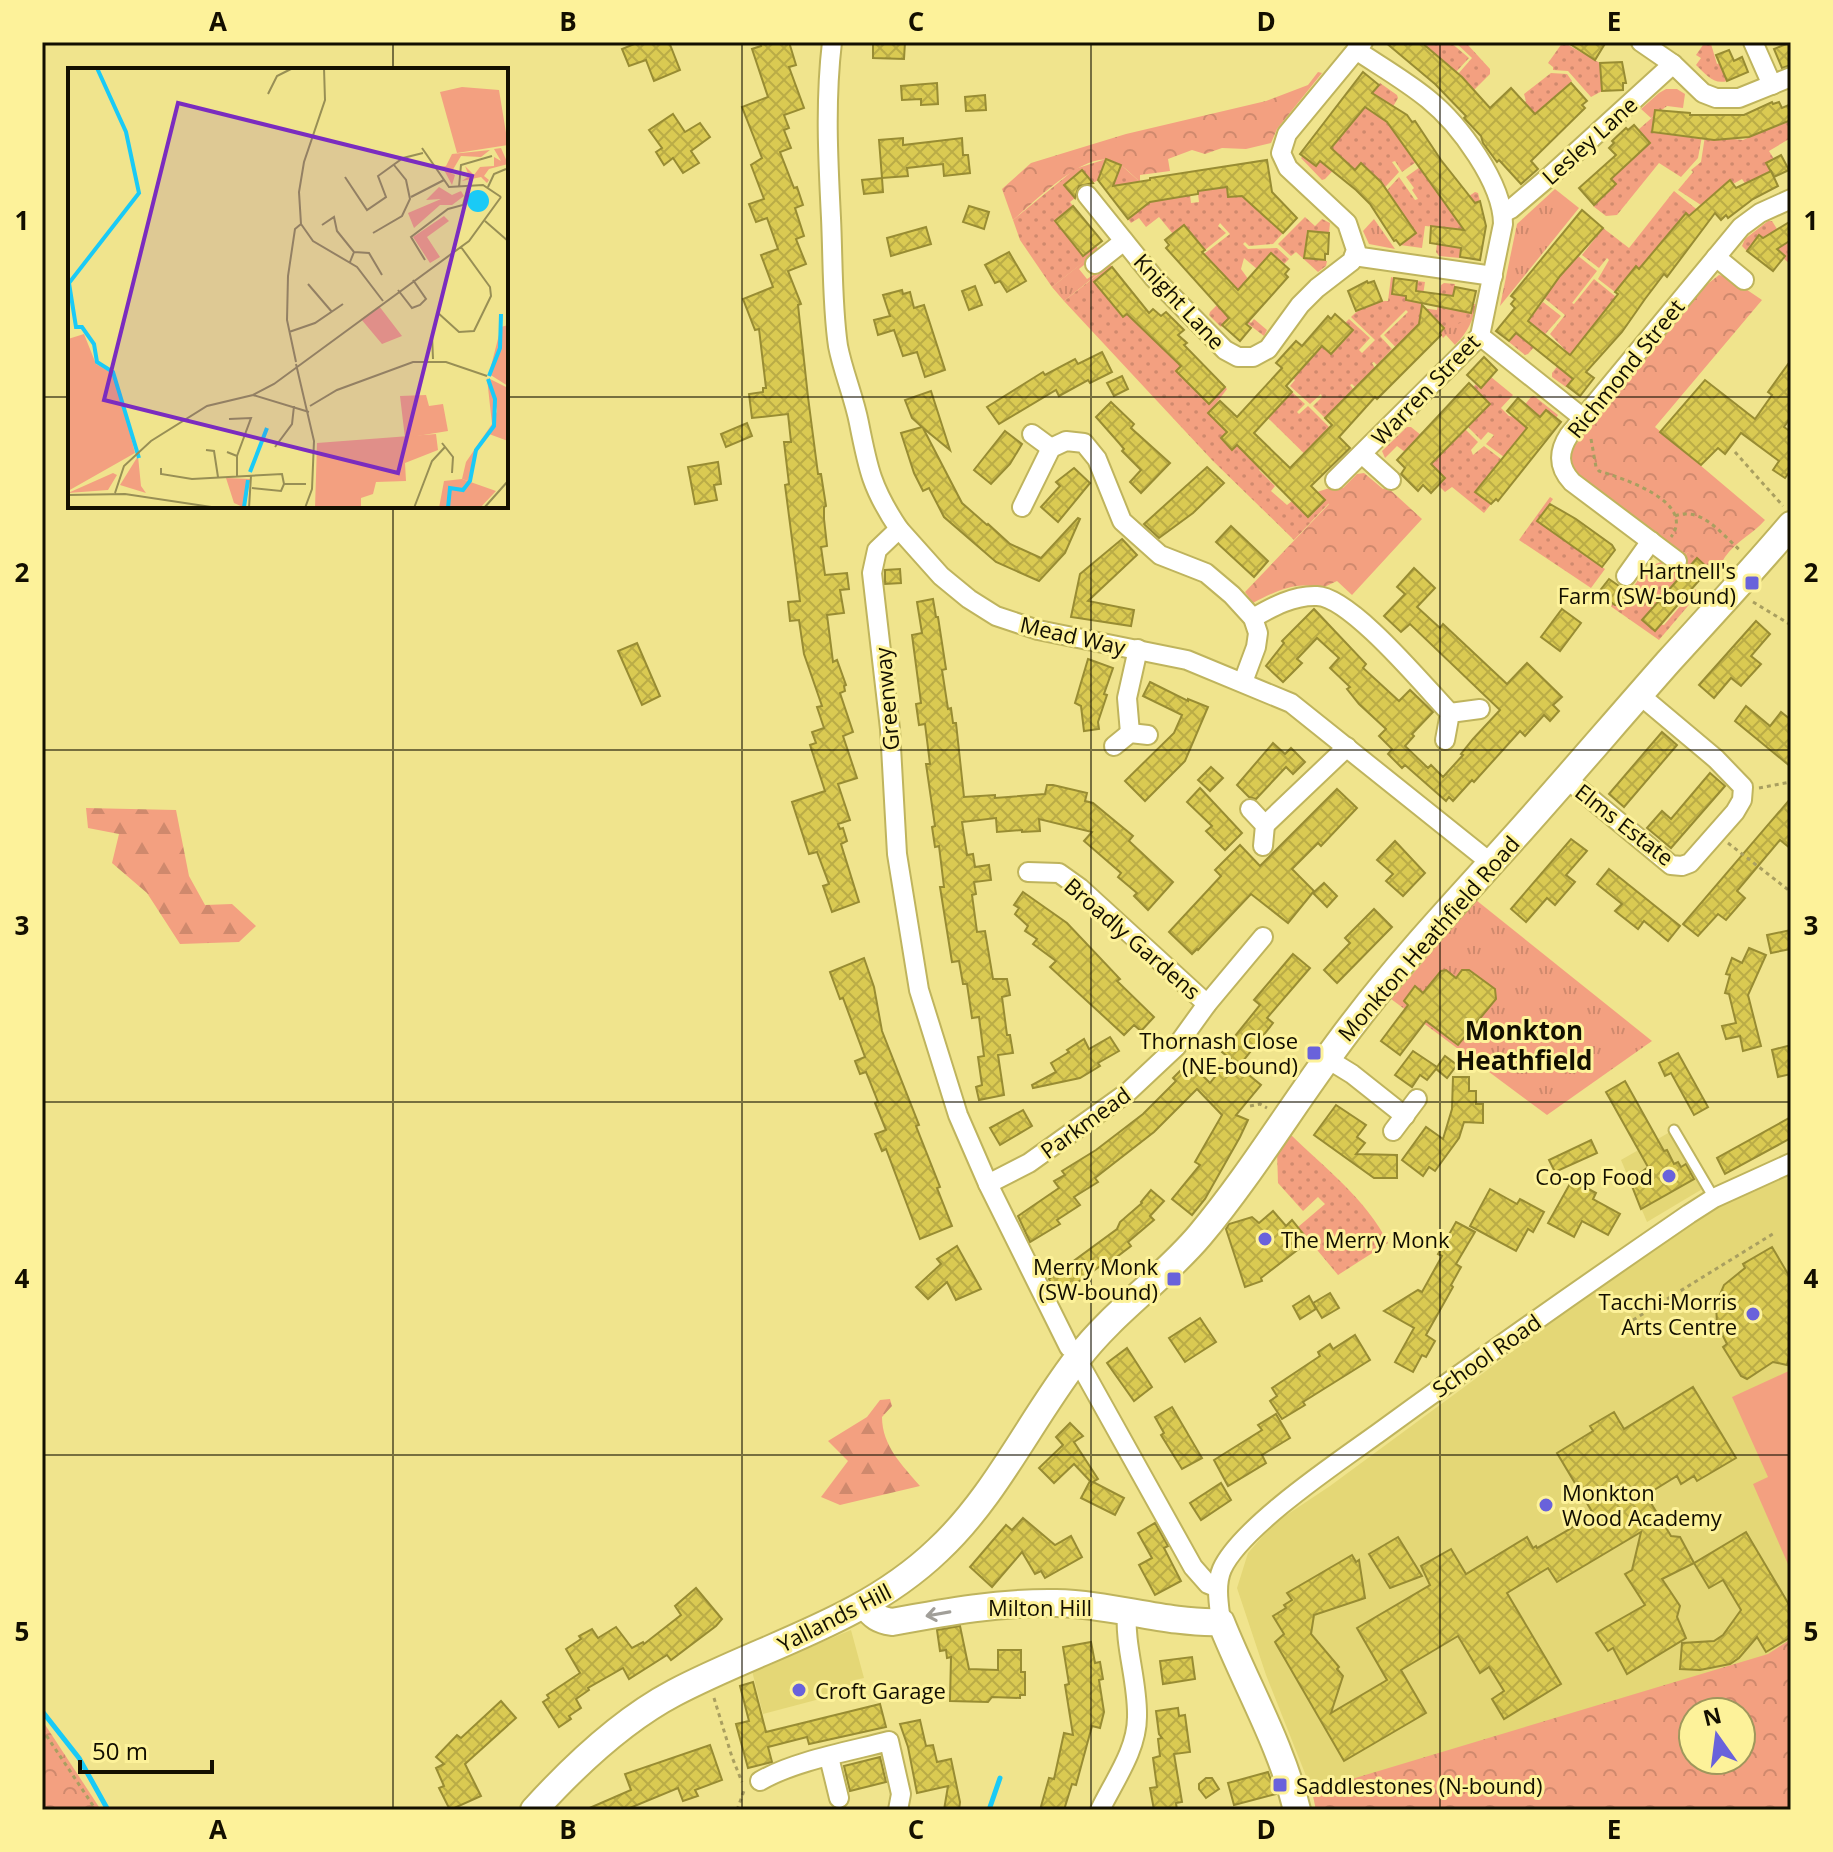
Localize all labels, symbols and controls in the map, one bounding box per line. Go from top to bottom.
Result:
text: A [209,3,227,39]
text: B [559,3,577,39]
text: C [908,3,924,39]
text: D [1256,3,1276,39]
text: E [1607,3,1621,39]
inset map [68,68,508,508]
street label: Lesley Lane [1535,89,1643,191]
text: 1 [15,202,29,238]
text: 1 [1804,202,1818,238]
street label: Knight Lane [1128,246,1232,356]
street label: Richmond Street [1560,292,1691,444]
street label: Warren Street [1364,327,1486,451]
text: 2 [15,554,30,590]
text: 2 [1804,554,1819,590]
place label: Hartnell's Farm (SW-bound) [1558,555,1736,610]
marker: Hartnell's Farm (SW-bound) [1743,574,1761,592]
street label: Mead Way [1017,608,1130,662]
street label: Greenway [866,645,905,752]
street label: Elms Estate [1570,776,1680,872]
street label: Monkton Heathfield Road [1332,830,1524,1046]
street label: Broadly Gardens [1058,870,1208,1006]
text: 3 [15,907,29,943]
text: 3 [1804,907,1818,943]
district label: Monkton Heathfield [1455,1014,1593,1076]
place label: Thornash Close (NE-bound) [1139,1025,1298,1080]
marker: Thornash Close (NE-bound) [1305,1044,1323,1062]
street label: Parkmead [1034,1079,1136,1165]
place label: Co-op Food [1535,1161,1653,1191]
marker: Co-op Food [1660,1167,1678,1185]
place label: The Merry Monk [1281,1224,1450,1254]
marker: The Merry Monk [1256,1230,1274,1248]
place label: Merry Monk (SW-bound) [1033,1251,1158,1306]
text: 4 [15,1260,30,1296]
text: 4 [1804,1260,1819,1296]
marker: Merry Monk (SW-bound) [1165,1270,1183,1288]
place label: Tacchi-Morris Arts Centre [1598,1286,1737,1341]
marker: Tacchi-Morris Arts Centre [1744,1305,1762,1323]
street label: School Road [1426,1306,1546,1404]
place label: Monkton Wood Academy [1562,1477,1723,1532]
marker: Monkton Wood Academy [1537,1496,1555,1514]
street label: Yallands Hill [772,1576,896,1658]
street label: Milton Hill [988,1592,1092,1622]
one-way arrow [926,1607,951,1622]
text: 5 [15,1613,29,1649]
text: 5 [1804,1613,1818,1649]
place label: Croft Garage [815,1675,946,1705]
marker: Croft Garage [790,1681,808,1699]
north arrow [1677,1696,1757,1776]
text: N [1700,1699,1724,1732]
scale bar [80,1724,212,1774]
text: 50 m [92,1734,148,1767]
place label: Saddlestones (N-bound) [1296,1770,1542,1800]
marker: Saddlestones (N-bound) [1271,1776,1289,1794]
text: A [209,1811,227,1847]
text: B [559,1811,577,1847]
text: C [908,1811,924,1847]
text: D [1256,1811,1276,1847]
text: E [1607,1811,1621,1847]

